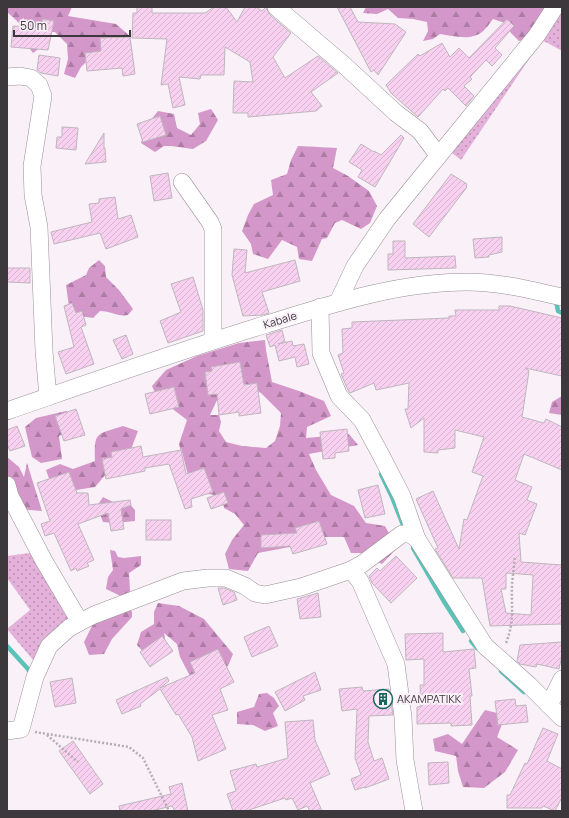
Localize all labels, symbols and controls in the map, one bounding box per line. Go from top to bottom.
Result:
scale bar [14,12,130,38]
text: 50 m [20,17,47,34]
street label: Kabale [261,307,299,332]
building icon: AKAMPATIKK [372,688,394,710]
place label: AKAMPATIKK [397,691,462,706]

